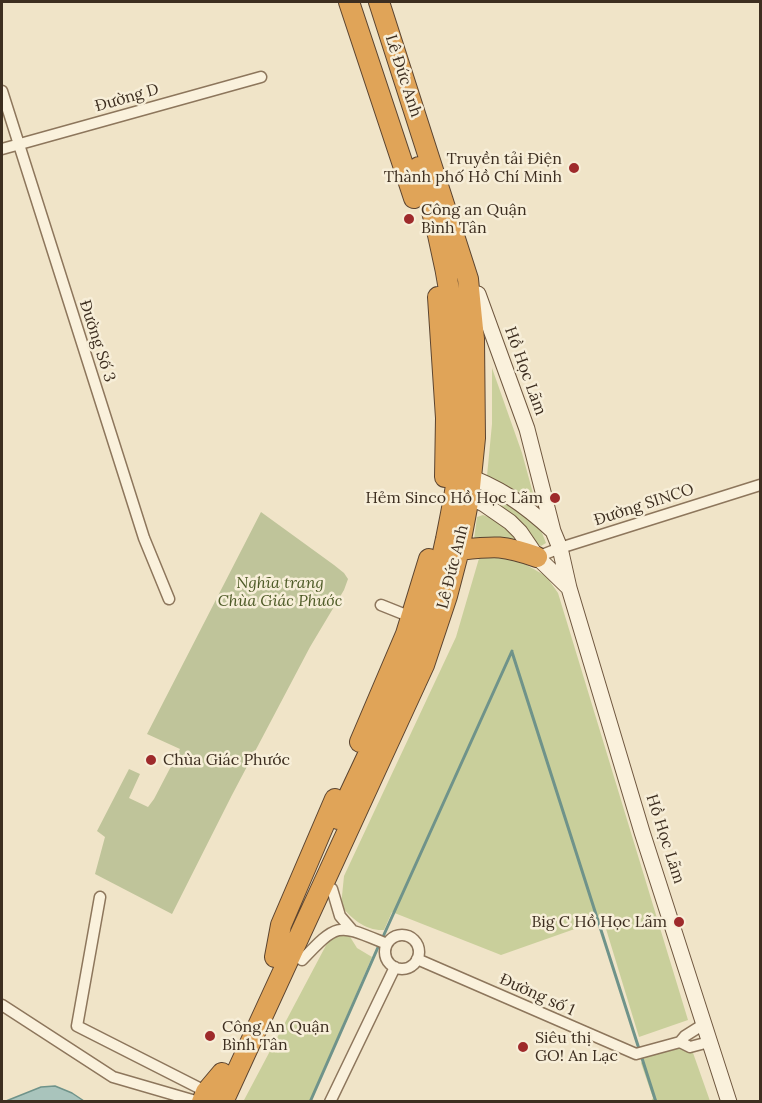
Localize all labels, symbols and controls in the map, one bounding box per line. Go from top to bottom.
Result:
street label: Lê Đức Anh [381,32,425,120]
street label: Đường D [93,80,161,116]
place label: Truyền tải Điện Thành phố Hồ Chí Minh [384,149,562,187]
marker: Truyền tải Điện Thành phố Hồ Chí Minh [567,161,581,175]
place label: Công an Quận Bình Tân [421,200,527,238]
marker: Công an Quận Bình Tân [402,212,416,226]
street label: Đường Số 3 [75,298,119,384]
street label: Hồ Học Lãm [500,324,550,418]
street label: Đường SINCO [592,480,696,530]
place label: Hẻm Sinco Hồ Học Lãm [365,488,543,508]
marker: Hẻm Sinco Hồ Học Lãm [548,491,562,505]
street label: Lê Đức Anh [433,523,473,611]
park label: Nghĩa trang Chùa Giác Phước [218,573,342,611]
place label: Chùa Giác Phước [163,750,290,770]
marker: Chùa Giác Phước [144,753,158,767]
street label: Hồ Học Lãm [642,792,688,886]
place label: Big C Hồ Học Lãm [531,912,667,932]
marker: Big C Hồ Học Lãm [672,915,686,929]
street label: Đường số 1 [496,970,578,1020]
place label: Công An Quận Bình Tân [222,1017,330,1055]
place label: Siêu thị GO! An Lạc [535,1028,618,1066]
marker: Công An Quận Bình Tân [203,1029,217,1043]
marker: Siêu thị GO! An Lạc [516,1040,530,1054]

